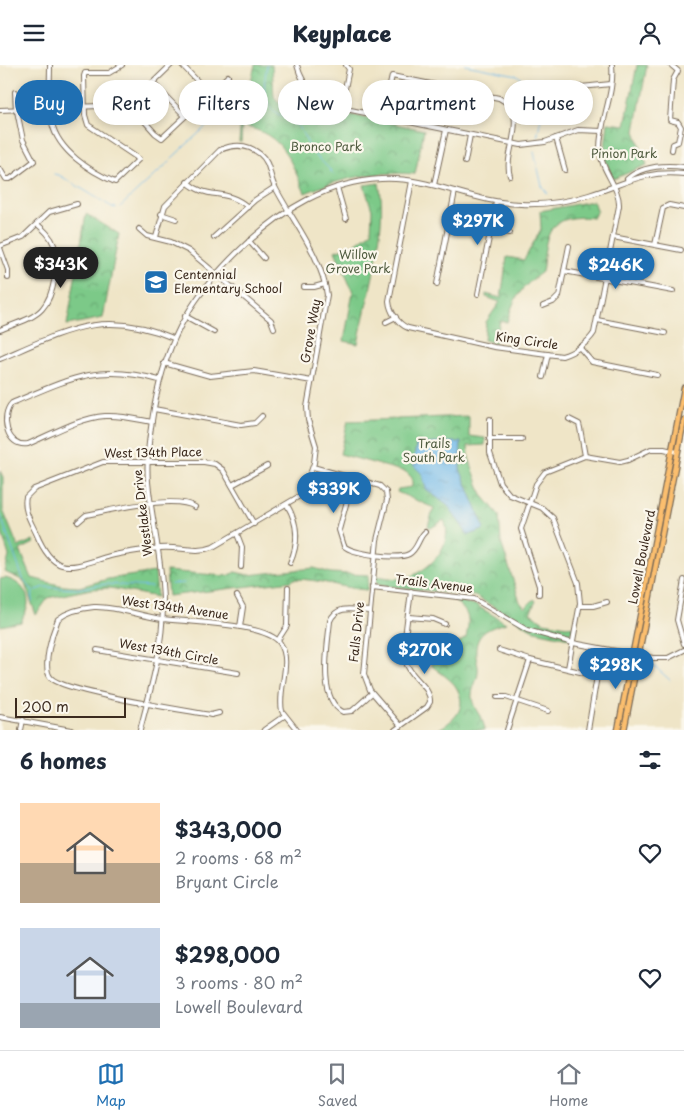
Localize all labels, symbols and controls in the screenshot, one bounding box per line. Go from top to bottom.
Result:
text: Keyplace [292,16,392,49]
icon: menu [20,19,48,47]
icon: person [636,19,664,47]
chip: Buy [15,80,83,125]
chip: Rent [93,80,169,125]
chip: Filters [179,80,268,125]
chip: New [278,80,352,125]
chip: Apartment [362,80,494,125]
chip: House [504,80,593,125]
park label: Bronco Park [290,137,362,155]
park label: Pinion Park [591,144,657,162]
pin: $297K [443,203,513,246]
text: $297K [452,208,504,232]
park label: Willow Grove Park [325,245,391,277]
pin: $343K [26,247,96,289]
pin: $246K [581,247,651,290]
text: $343K [34,251,88,275]
text: $246K [588,252,644,276]
place label: Centennial Elementary School [174,265,282,297]
school or university icon: Centennial Elementary School [143,269,169,295]
street label: Grove Way [295,297,325,364]
street label: King Circle [495,327,560,353]
park label: Trails South Park [403,434,465,466]
street label: West 134th Place [104,442,202,462]
street label: Westlake Drive [128,469,156,558]
pin: $339K [299,471,369,514]
text: $339K [308,476,360,500]
street label: Lowell Boulevard [623,507,659,606]
street label: Trails Avenue [394,569,474,597]
street label: West 134th Avenue [120,591,230,623]
street label: Falls Drive [344,601,368,663]
street label: West 134th Circle [118,633,221,669]
pin: $270K [390,633,460,675]
text: $270K [398,637,452,661]
pin: $298K [581,647,651,690]
text: $298K [589,652,643,676]
scale bar [15,695,126,718]
text: 200 m [22,696,69,717]
text: 6 homes [20,744,106,776]
icon: filters [636,746,664,774]
text: $343,000 [175,813,282,845]
icon: home [60,823,120,883]
icon: heart [636,839,664,867]
text: 2 rooms · 68 m² [175,845,302,869]
text: Bryant Circle [175,869,279,893]
text: $298,000 [175,938,280,970]
icon: home [60,948,120,1008]
icon: heart [636,964,664,992]
text: 3 rooms · 80 m² [175,970,303,994]
text: Lowell Boulevard [175,994,303,1018]
tab: Map [96,1060,126,1111]
tab: Saved [318,1060,357,1111]
tab: Home [549,1060,588,1111]

